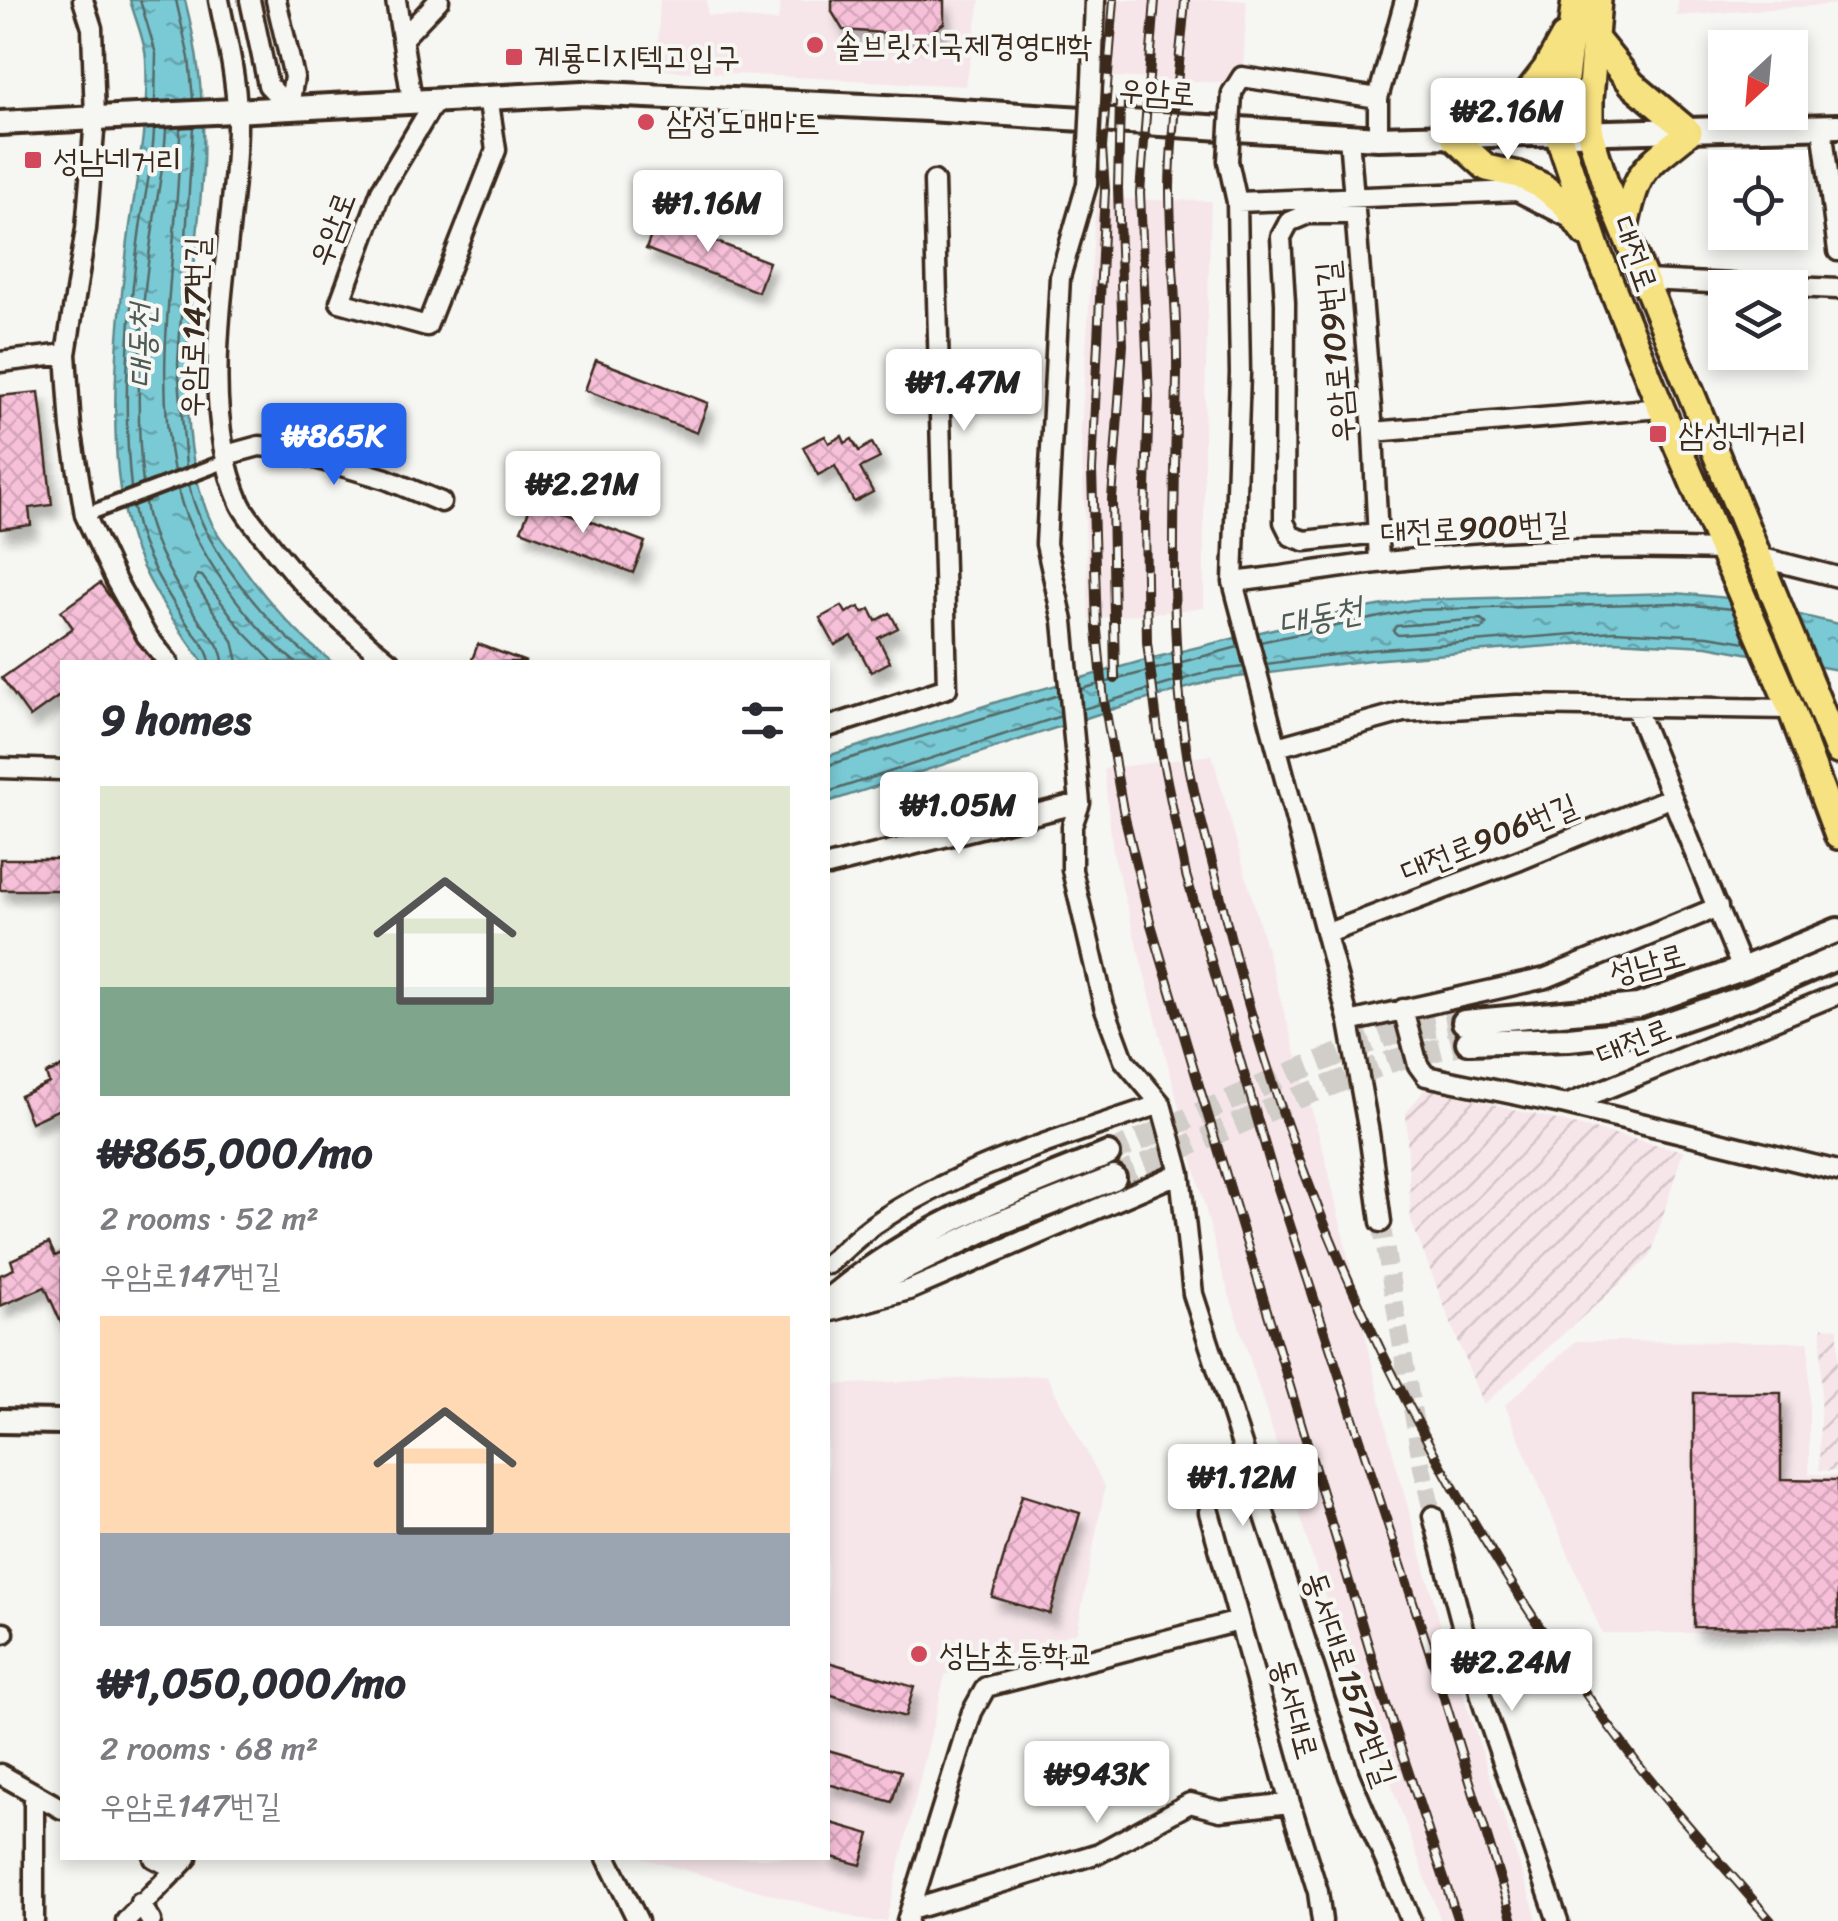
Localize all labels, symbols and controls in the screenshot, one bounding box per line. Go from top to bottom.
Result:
place label: 솔브릿지국제경영대학 [835,17,1093,74]
place label: 계룡디지텍고입구 [534,29,740,86]
north arrow [1708,30,1808,130]
map controls [1708,30,1808,370]
marker: 솔브릿지국제경영대학 [804,34,826,56]
marker: 계룡디지텍고입구 [503,46,525,68]
street label: 우암로 [1116,61,1198,123]
pin: ₩2.16M [1427,78,1589,163]
text: ₩2.16M [1453,82,1563,139]
place label: 삼성도매마트 [666,94,821,151]
marker: 삼성도매마트 [635,111,657,133]
place label: 성남네거리 [53,132,182,189]
marker: 성남네거리 [22,149,44,171]
button: locate [1708,150,1808,250]
pin: ₩1.16M [627,170,789,255]
text: ₩1.16M [655,174,761,231]
street label: 우암로 [292,183,372,275]
street label: 대전로 [1595,208,1675,300]
street label: 우암로147번길 [162,236,226,418]
street label: 우암로109번길 [1299,259,1371,445]
button: layers [1708,270,1808,370]
water label: 대동천 [109,299,173,389]
pin: ₩1.47M [883,349,1045,434]
text: ₩1.47M [908,353,1020,410]
pin: ₩865K [264,403,404,488]
place label: 삼성네거리 [1678,406,1807,463]
text: ₩865K [283,407,385,464]
marker: 삼성네거리 [1647,423,1669,445]
pin: ₩2.21M [502,451,664,536]
text: ₩2.21M [527,455,639,512]
street label: 대전로900번길 [1379,495,1571,561]
water label: 대동천 [1273,577,1371,654]
text: 9 homes [100,683,251,757]
icon: filters [735,693,790,748]
pin: ₩1.05M [878,772,1040,857]
text: ₩1.05M [902,776,1016,833]
street label: 대전로906번길 [1392,777,1586,899]
icon: home [355,851,535,1031]
street label: 성남로 [1602,926,1692,1002]
street label: 대전로 [1588,1001,1680,1083]
text: ₩865,000/mo [100,1116,373,1190]
text: 2 rooms · 52 m² [100,1190,319,1247]
text: 우암로147번길 [100,1247,281,1304]
icon: home [355,1381,535,1561]
pin: ₩1.12M [1162,1444,1324,1529]
text: ₩1.12M [1190,1448,1296,1505]
street label: 동서대로1572번길 [1295,1567,1405,1791]
place label: 성남초등학교 [939,1626,1094,1683]
pin: ₩2.24M [1431,1629,1593,1714]
text: ₩2.24M [1453,1633,1571,1690]
marker: 성남초등학교 [908,1643,930,1665]
text: ₩1,050,000/mo [100,1646,406,1720]
street label: 동서대로 [1263,1654,1327,1764]
text: 2 rooms · 68 m² [100,1720,318,1777]
pin: ₩943K [1027,1741,1167,1826]
text: ₩943K [1046,1745,1148,1802]
text: 우암로147번길 [100,1777,281,1834]

